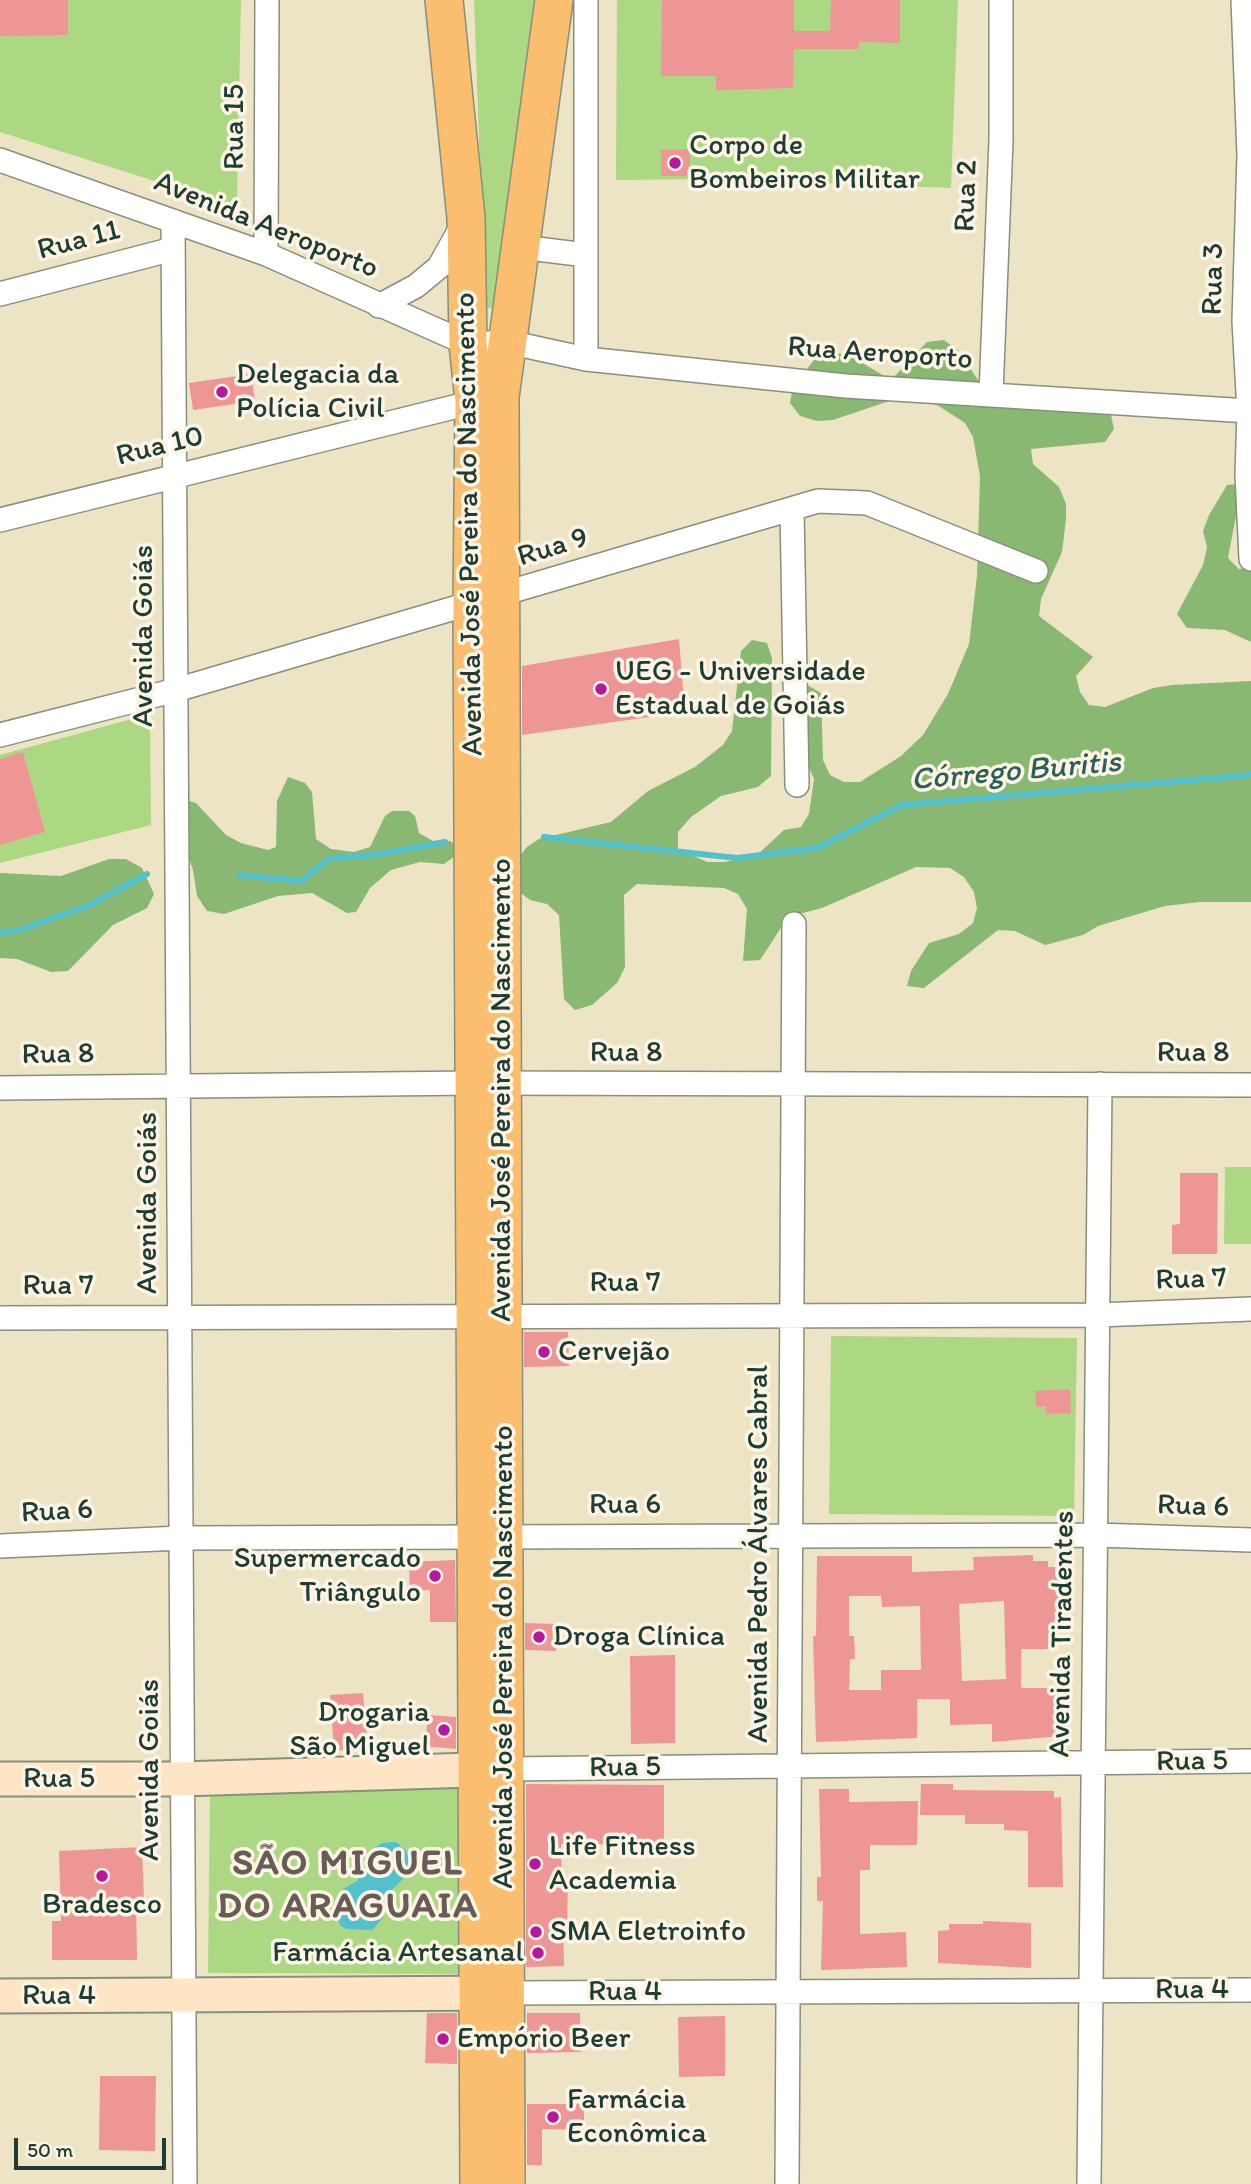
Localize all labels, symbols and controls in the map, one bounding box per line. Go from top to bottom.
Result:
street label: Rua 15 [217,84,253,170]
place label: Corpo de Bombeiros Militar [689,128,920,198]
marker: Corpo de Bombeiros Militar [667,155,683,171]
street label: Rua 2 [948,159,986,233]
street label: Avenida Aeroporto [149,165,383,287]
street label: Rua 11 [34,213,124,269]
street label: Rua 3 [1195,242,1233,316]
street label: Avenida José Pereira do Nascimento [448,292,492,756]
street label: Rua Aeroporto [786,330,974,378]
place label: Delegacia da Polícia Civil [236,357,399,428]
marker: Delegacia da Polícia Civil [214,384,230,400]
street label: Rua 10 [113,419,207,475]
street label: Rua 9 [513,520,593,576]
street label: Avenida Goiás [126,545,162,727]
place label: UEG - Universidade Estadual de Goiás [615,654,866,724]
marker: UEG - Universidade Estadual de Goiás [593,681,609,697]
water label: Córrego Buritis [909,744,1123,800]
street label: Avenida José Pereira do Nascimento [484,858,520,1322]
street label: Rua 8 [590,1035,662,1071]
street label: Rua 8 [1157,1035,1229,1071]
street label: Rua 8 [21,1036,95,1074]
street label: Avenida Goiás [130,1112,166,1294]
street label: Rua 7 [1155,1261,1227,1299]
street label: Rua 7 [589,1265,661,1301]
street label: Rua 7 [22,1268,94,1304]
place label: Cervejão [558,1334,670,1370]
marker: Cervejão [536,1344,552,1360]
street label: Avenida Pedro Álvares Cabral [741,1365,777,1743]
street label: Avenida José Pereira do Nascimento [486,1425,522,1889]
street label: Rua 6 [589,1487,661,1523]
street label: Rua 6 [1156,1488,1230,1526]
street label: Rua 6 [20,1492,94,1532]
street label: Avenida Tiradentes [1043,1510,1083,1758]
place label: Supermercado Triângulo [234,1541,421,1612]
marker: Supermercado Triângulo [427,1568,443,1584]
place label: Droga Clínica [553,1619,725,1655]
marker: Droga Clínica [531,1629,547,1645]
street label: Avenida Goiás [132,1679,168,1861]
place label: Drogaria São Miguel [289,1695,430,1766]
marker: Drogaria São Miguel [436,1722,452,1738]
street label: Rua 5 [1156,1743,1228,1781]
street label: Rua 5 [589,1749,661,1787]
street label: Rua 5 [23,1761,95,1797]
place label: Life Fitness Academia [549,1829,696,1899]
district label: SÃO MIGUEL DO ARAGUAIA [220,1843,476,1930]
marker: Life Fitness Academia [527,1856,543,1872]
marker: Bradesco [94,1868,110,1884]
place label: Bradesco [42,1887,162,1923]
place label: SMA Eletroinfo [550,1914,746,1950]
marker: SMA Eletroinfo [528,1924,544,1940]
place label: Farmácia Artesanal [272,1935,524,1971]
marker: Farmácia Artesanal [530,1945,546,1961]
street label: Rua 4 [1155,1972,1229,2008]
street label: Rua 4 [588,1974,662,2010]
street label: Rua 4 [22,1978,96,2014]
place label: Empório Beer [457,2021,630,2057]
marker: Empório Beer [435,2031,451,2047]
place label: Farmácia Econômica [567,2082,707,2152]
marker: Farmácia Econômica [545,2109,561,2125]
scale bar [18,2124,170,2168]
text: 50 m [27,2137,73,2162]

